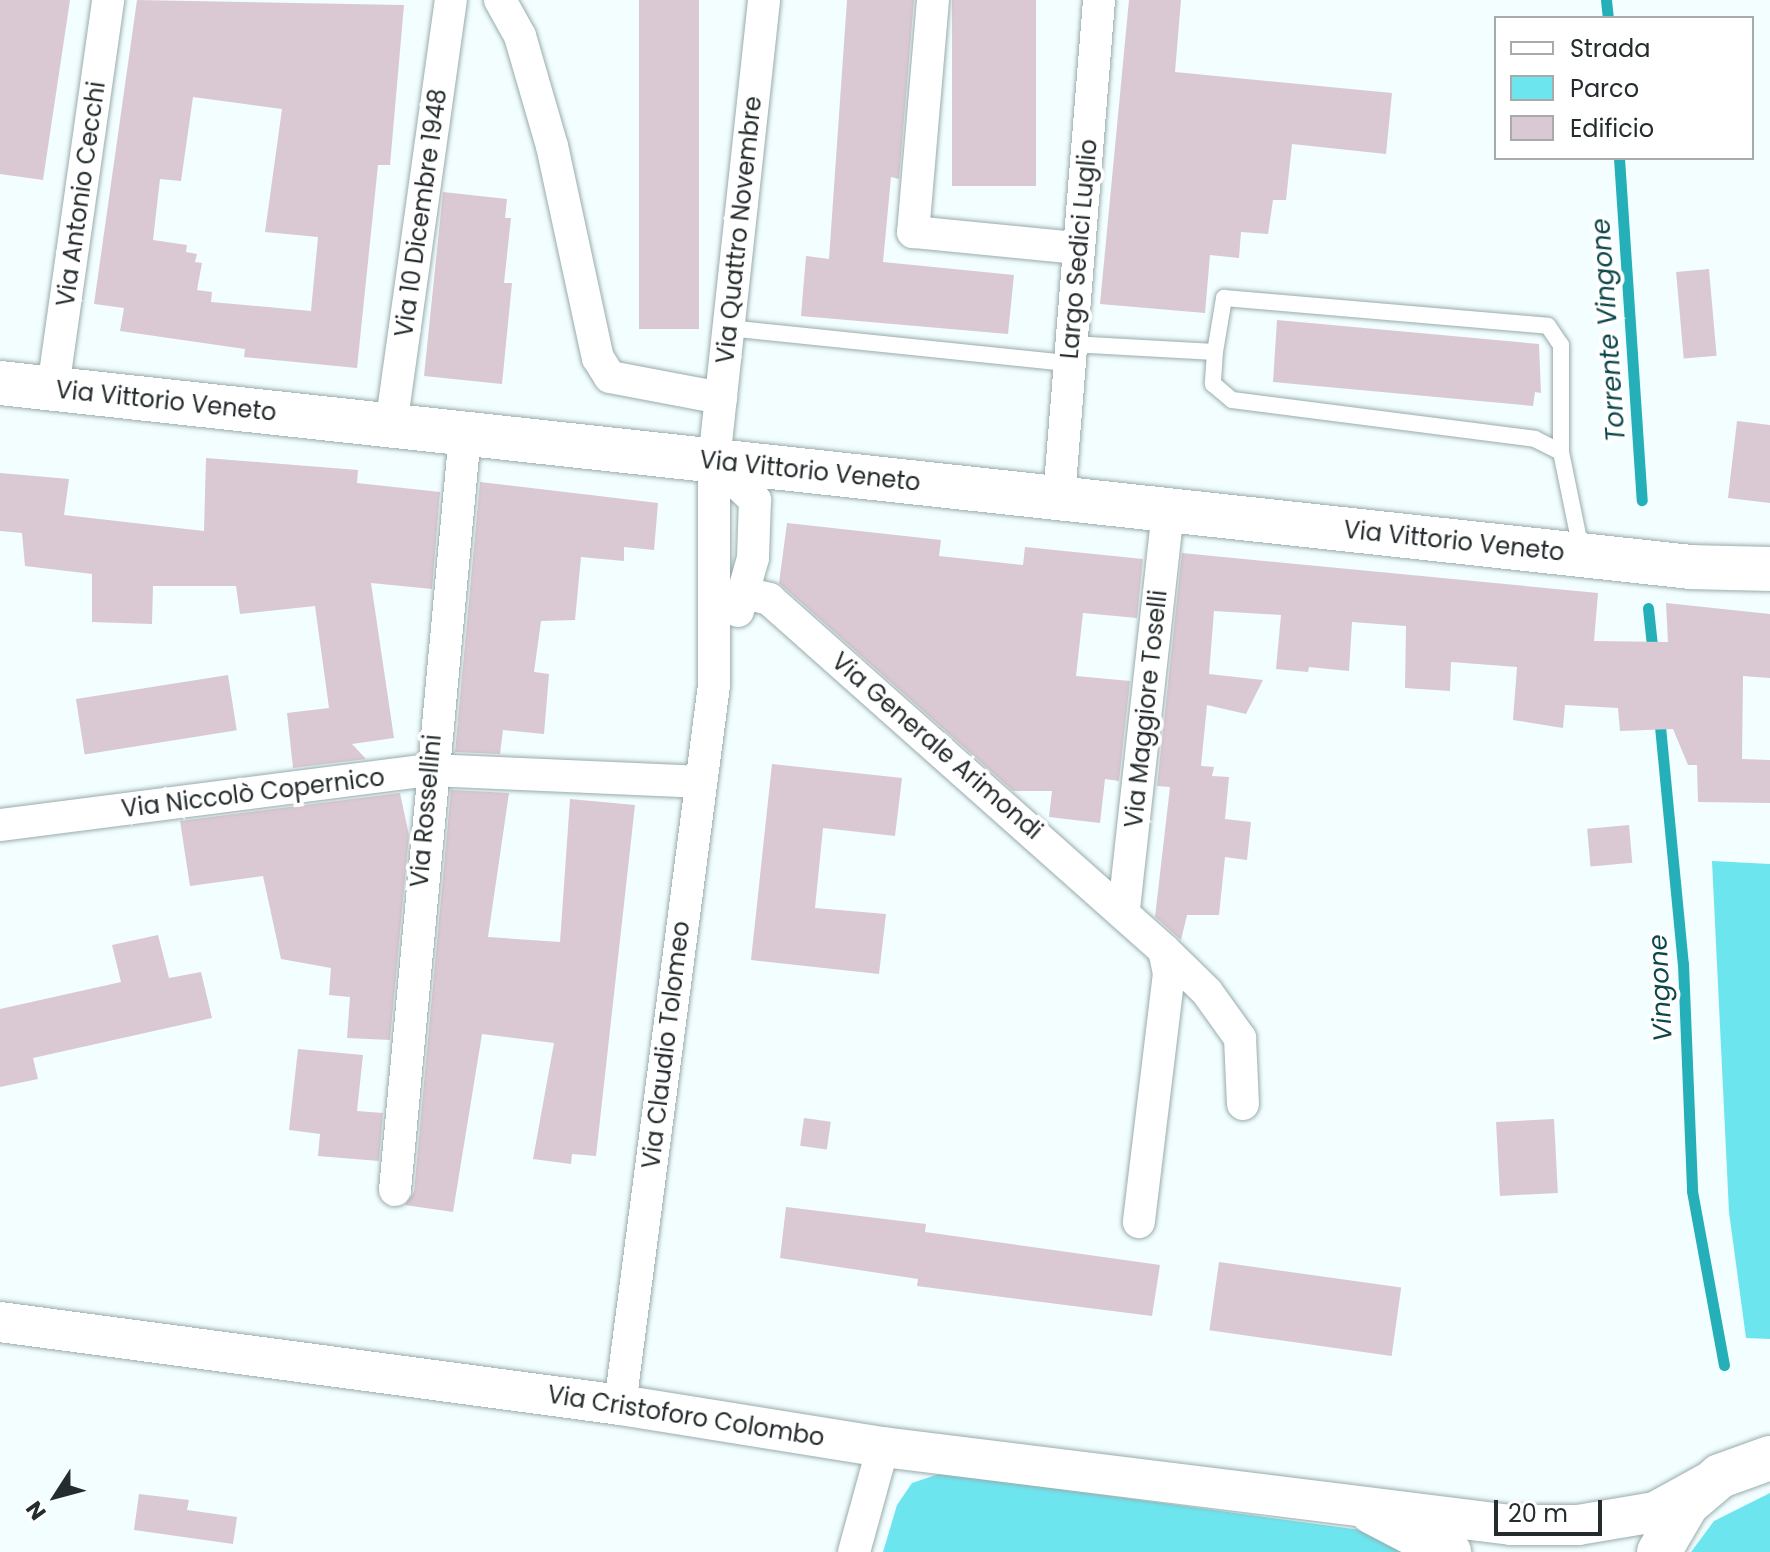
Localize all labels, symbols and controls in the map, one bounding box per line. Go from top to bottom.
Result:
legend [1494,16,1754,160]
text: Strada [1570,32,1650,65]
text: Parco [1570,72,1639,105]
street label: Via Antonio Cecchi [51,79,111,309]
street label: Via 10 Dicembre 1948 [389,87,453,339]
street label: Via Quattro Novembre [711,95,767,365]
text: Edificio [1570,112,1654,145]
street label: Largo Sedici Luglio [1055,138,1103,360]
water label: Torrente Vingone [1586,217,1632,443]
street label: Via Vittorio Veneto [54,375,278,427]
street label: Via Vittorio Veneto [698,445,922,497]
street label: Via Vittorio Veneto [1342,515,1566,567]
street label: Via Maggiore Toselli [1119,589,1173,829]
street label: Via Generale Arimondi [826,647,1048,845]
street label: Via Rossellini [405,733,447,889]
street label: Via Niccolò Copernico [120,763,386,823]
street label: Via Claudio Tolomeo [637,920,695,1170]
water label: Vingone [1643,933,1679,1043]
street label: Via Cristoforo Colombo [545,1380,827,1452]
north arrow [16,1456,96,1536]
scale bar [1498,1484,1606,1534]
text: N [19,1495,54,1526]
text: 20 m [1508,1497,1568,1530]

